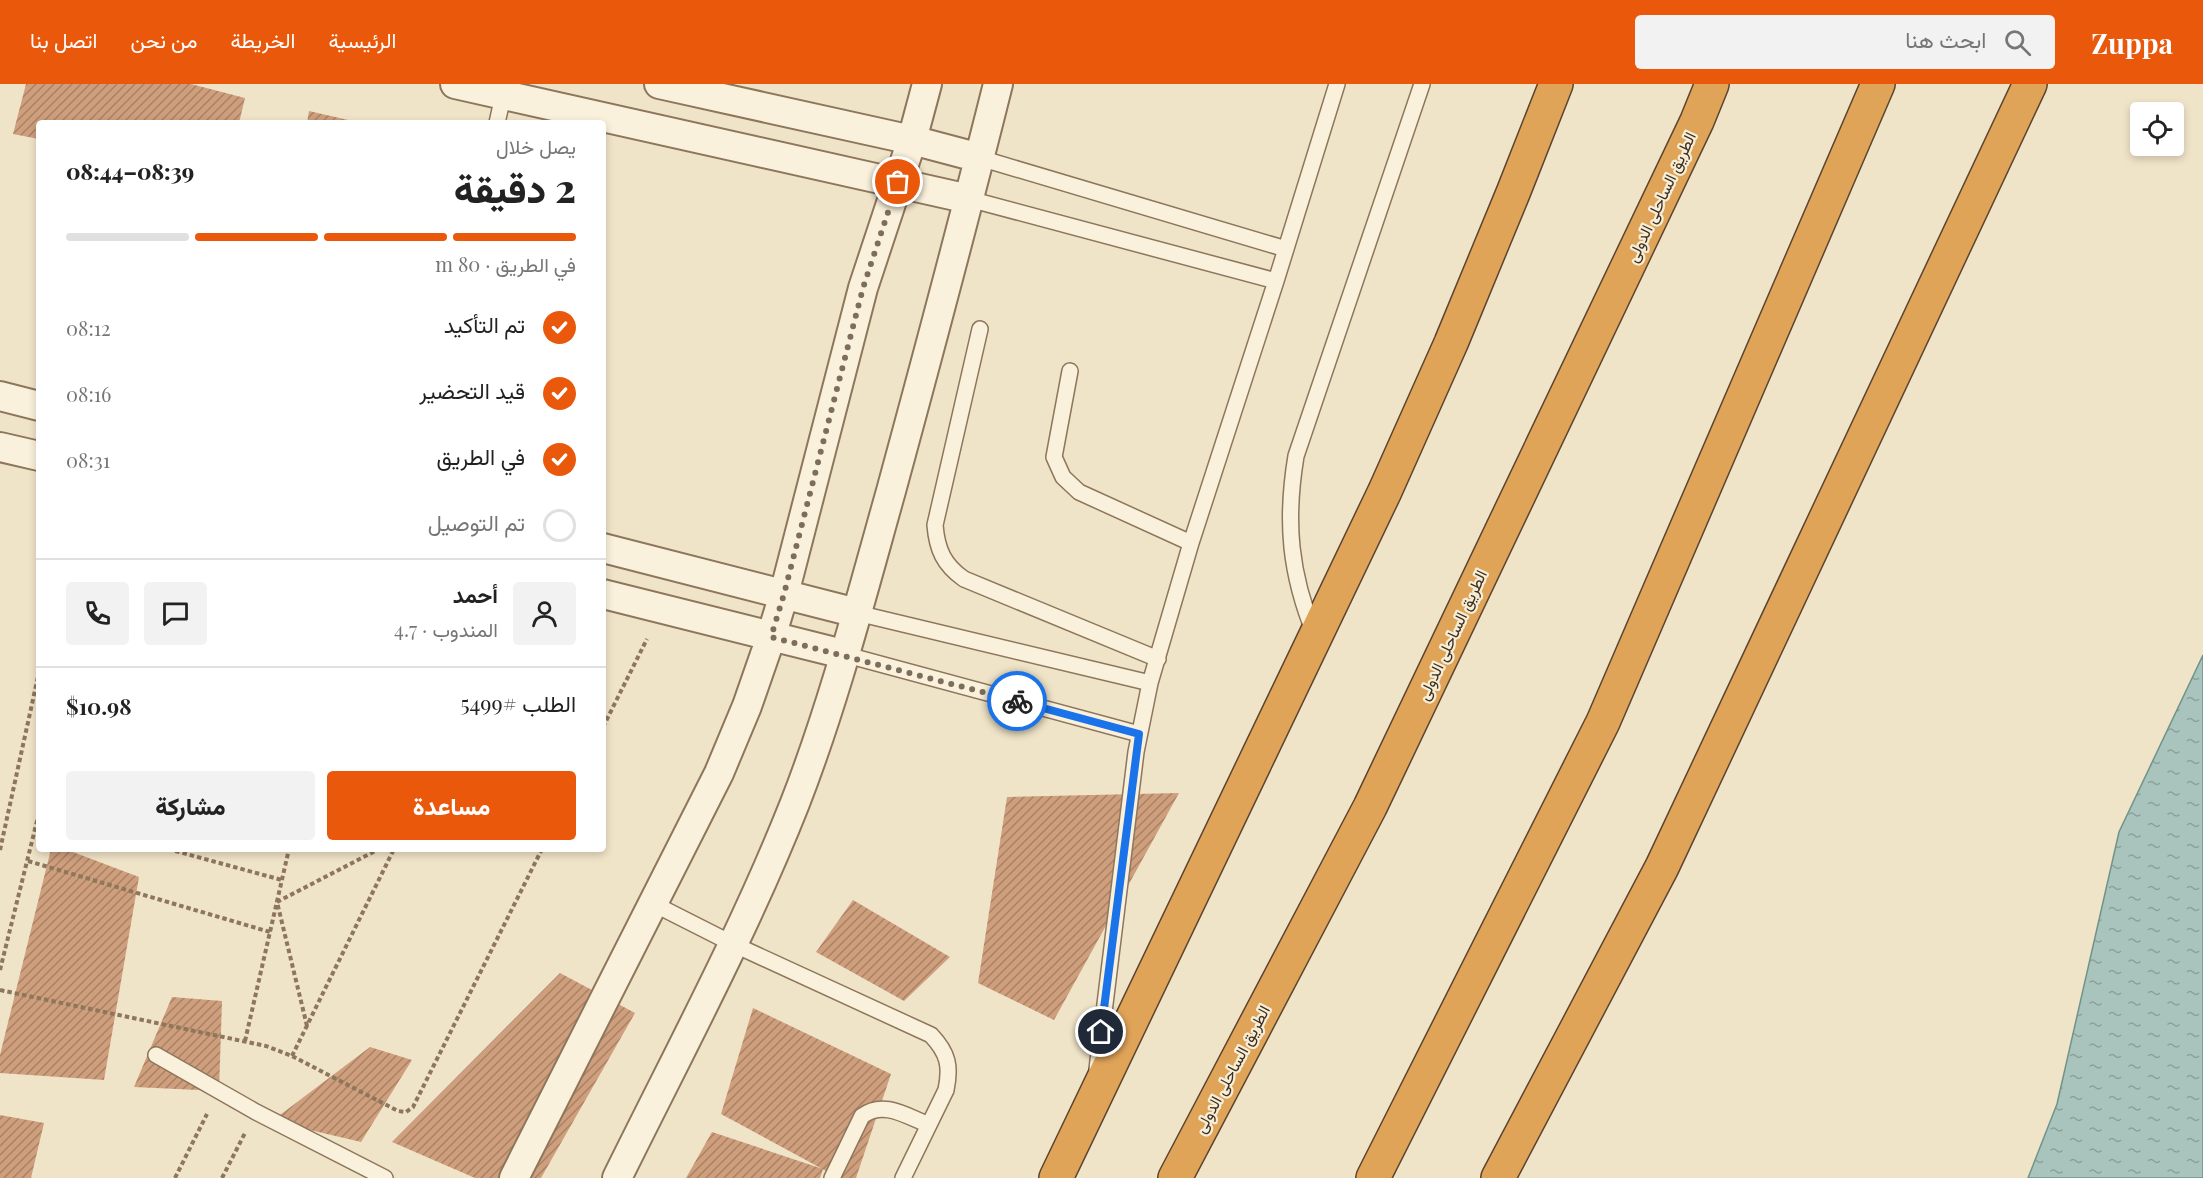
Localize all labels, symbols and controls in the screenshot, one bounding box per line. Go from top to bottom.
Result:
search box [1635,15,2055,69]
text: ابحث هنا [1905,24,1986,54]
text: Zuppa [2091,24,2173,61]
text: اتصل بنا [30,25,97,53]
text: من نحن [130,25,197,53]
text: الخريطة [230,25,295,53]
text: الرئيسية [328,25,396,53]
icon: search [2001,26,2034,59]
map controls [2130,102,2184,156]
button: locate [2130,102,2184,156]
street label: الطريق الساحلى الدولى [1621,128,1701,266]
text: يصل خلال [496,132,576,159]
text: 08:39–08:44 [66,156,194,186]
pin [872,156,923,207]
text: 2 دقيقة [454,161,576,213]
icon: bag [881,165,914,198]
text: في الطريق · 80 m [435,250,576,277]
text: تم التأكيد [444,309,525,339]
icon: check [543,311,576,344]
text: 08:12 [66,314,111,341]
text: قيد التحضير [419,375,525,405]
icon: check [543,377,576,410]
text: 08:16 [66,380,111,407]
text: في الطريق [437,441,525,471]
icon: check [543,443,576,476]
text: 08:31 [66,446,110,473]
text: تم التوصيل [428,507,525,537]
street label: الطريق الساحلى الدولى [1412,566,1492,704]
text: أحمد [453,579,498,609]
button: phone [66,582,129,645]
button: chat [144,582,207,645]
button: person [513,582,576,645]
text: المندوب · 4.7 [394,615,498,642]
courier [987,671,1047,731]
icon: bike [1001,685,1034,718]
text: الطلب #5499 [460,688,576,718]
text: $10.98 [66,691,132,721]
button: مشاركة [66,771,315,840]
button: مساعدة [327,771,576,840]
street label: الطريق الساحلى الدولى [1189,1001,1275,1137]
pin [1075,1006,1126,1057]
icon: home [1084,1015,1117,1048]

